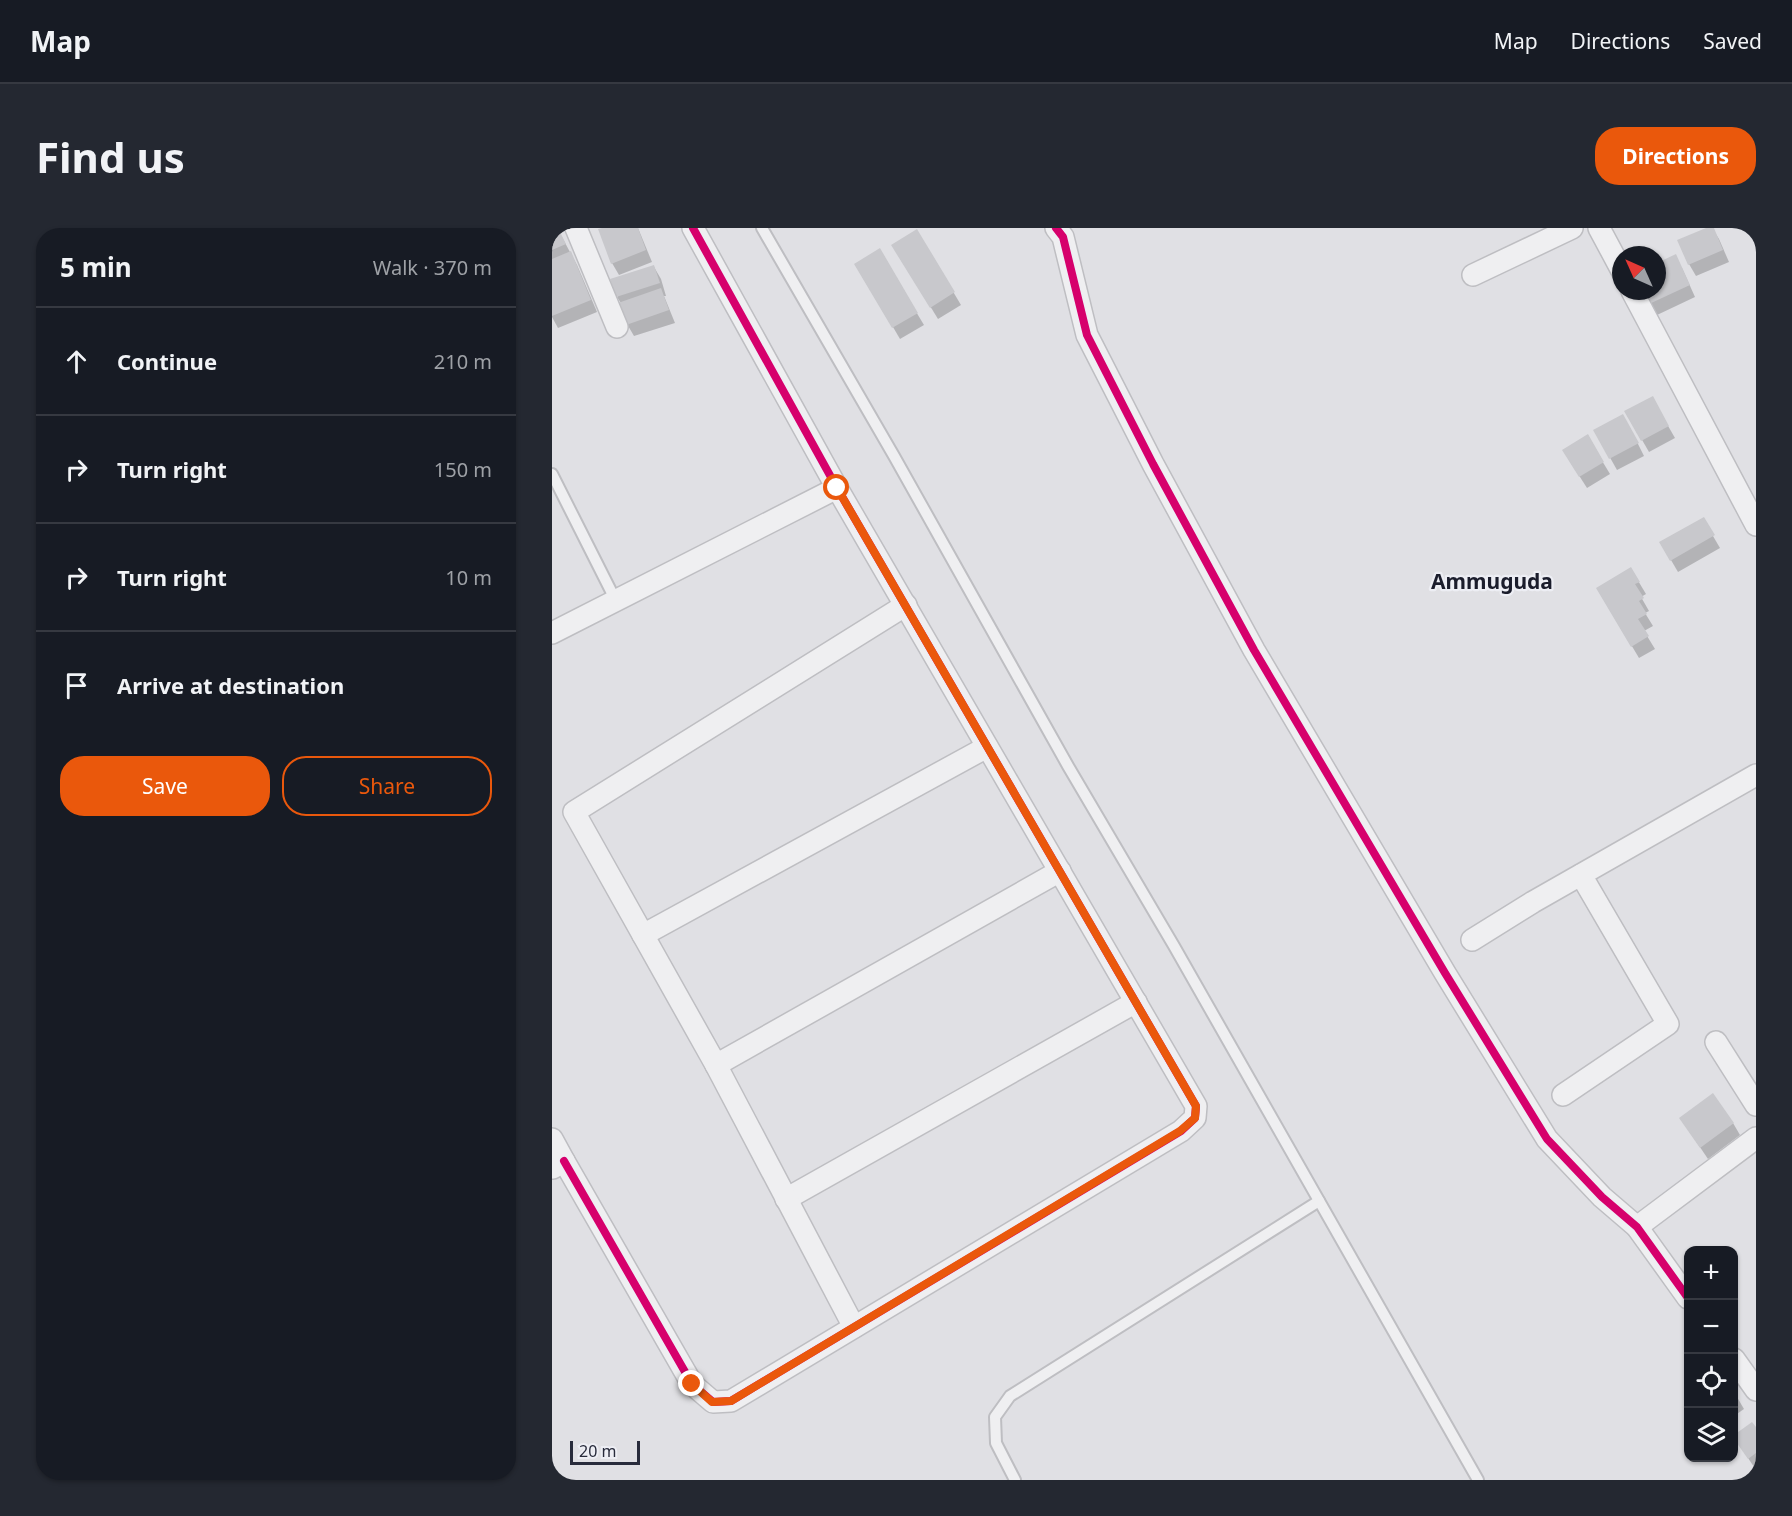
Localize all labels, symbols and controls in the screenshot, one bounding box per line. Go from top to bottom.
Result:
text: Map [30,22,91,60]
text: Map [1494,27,1538,55]
text: Directions [1571,27,1670,55]
text: Saved [1703,27,1762,55]
button: Directions [1595,127,1756,185]
text: Find us [36,128,185,185]
north arrow [1612,246,1666,300]
text: 5 min [60,249,132,285]
text: Walk · 370 m [373,254,492,281]
icon: ahead [60,345,93,378]
text: Continue [117,346,217,376]
text: 210 m [434,348,492,375]
icon: right [60,453,93,486]
text: Turn right [117,454,227,484]
text: 150 m [434,456,492,483]
route start [823,474,849,500]
icon: right [60,561,93,594]
text: Turn right [117,562,227,592]
text: 10 m [445,564,492,591]
district label: Ammuguda [1431,567,1553,595]
icon: arrive [60,669,93,702]
text: Arrive at destination [117,670,344,700]
button: Save [60,756,270,816]
button: Share [282,756,492,816]
map controls [1684,1246,1738,1462]
button: + [1684,1246,1738,1300]
button: − [1684,1300,1738,1354]
button: locate [1684,1354,1738,1408]
route end [678,1370,704,1396]
button: layers [1684,1408,1738,1462]
scale bar [570,1438,640,1466]
text: 20 m [579,1440,616,1462]

